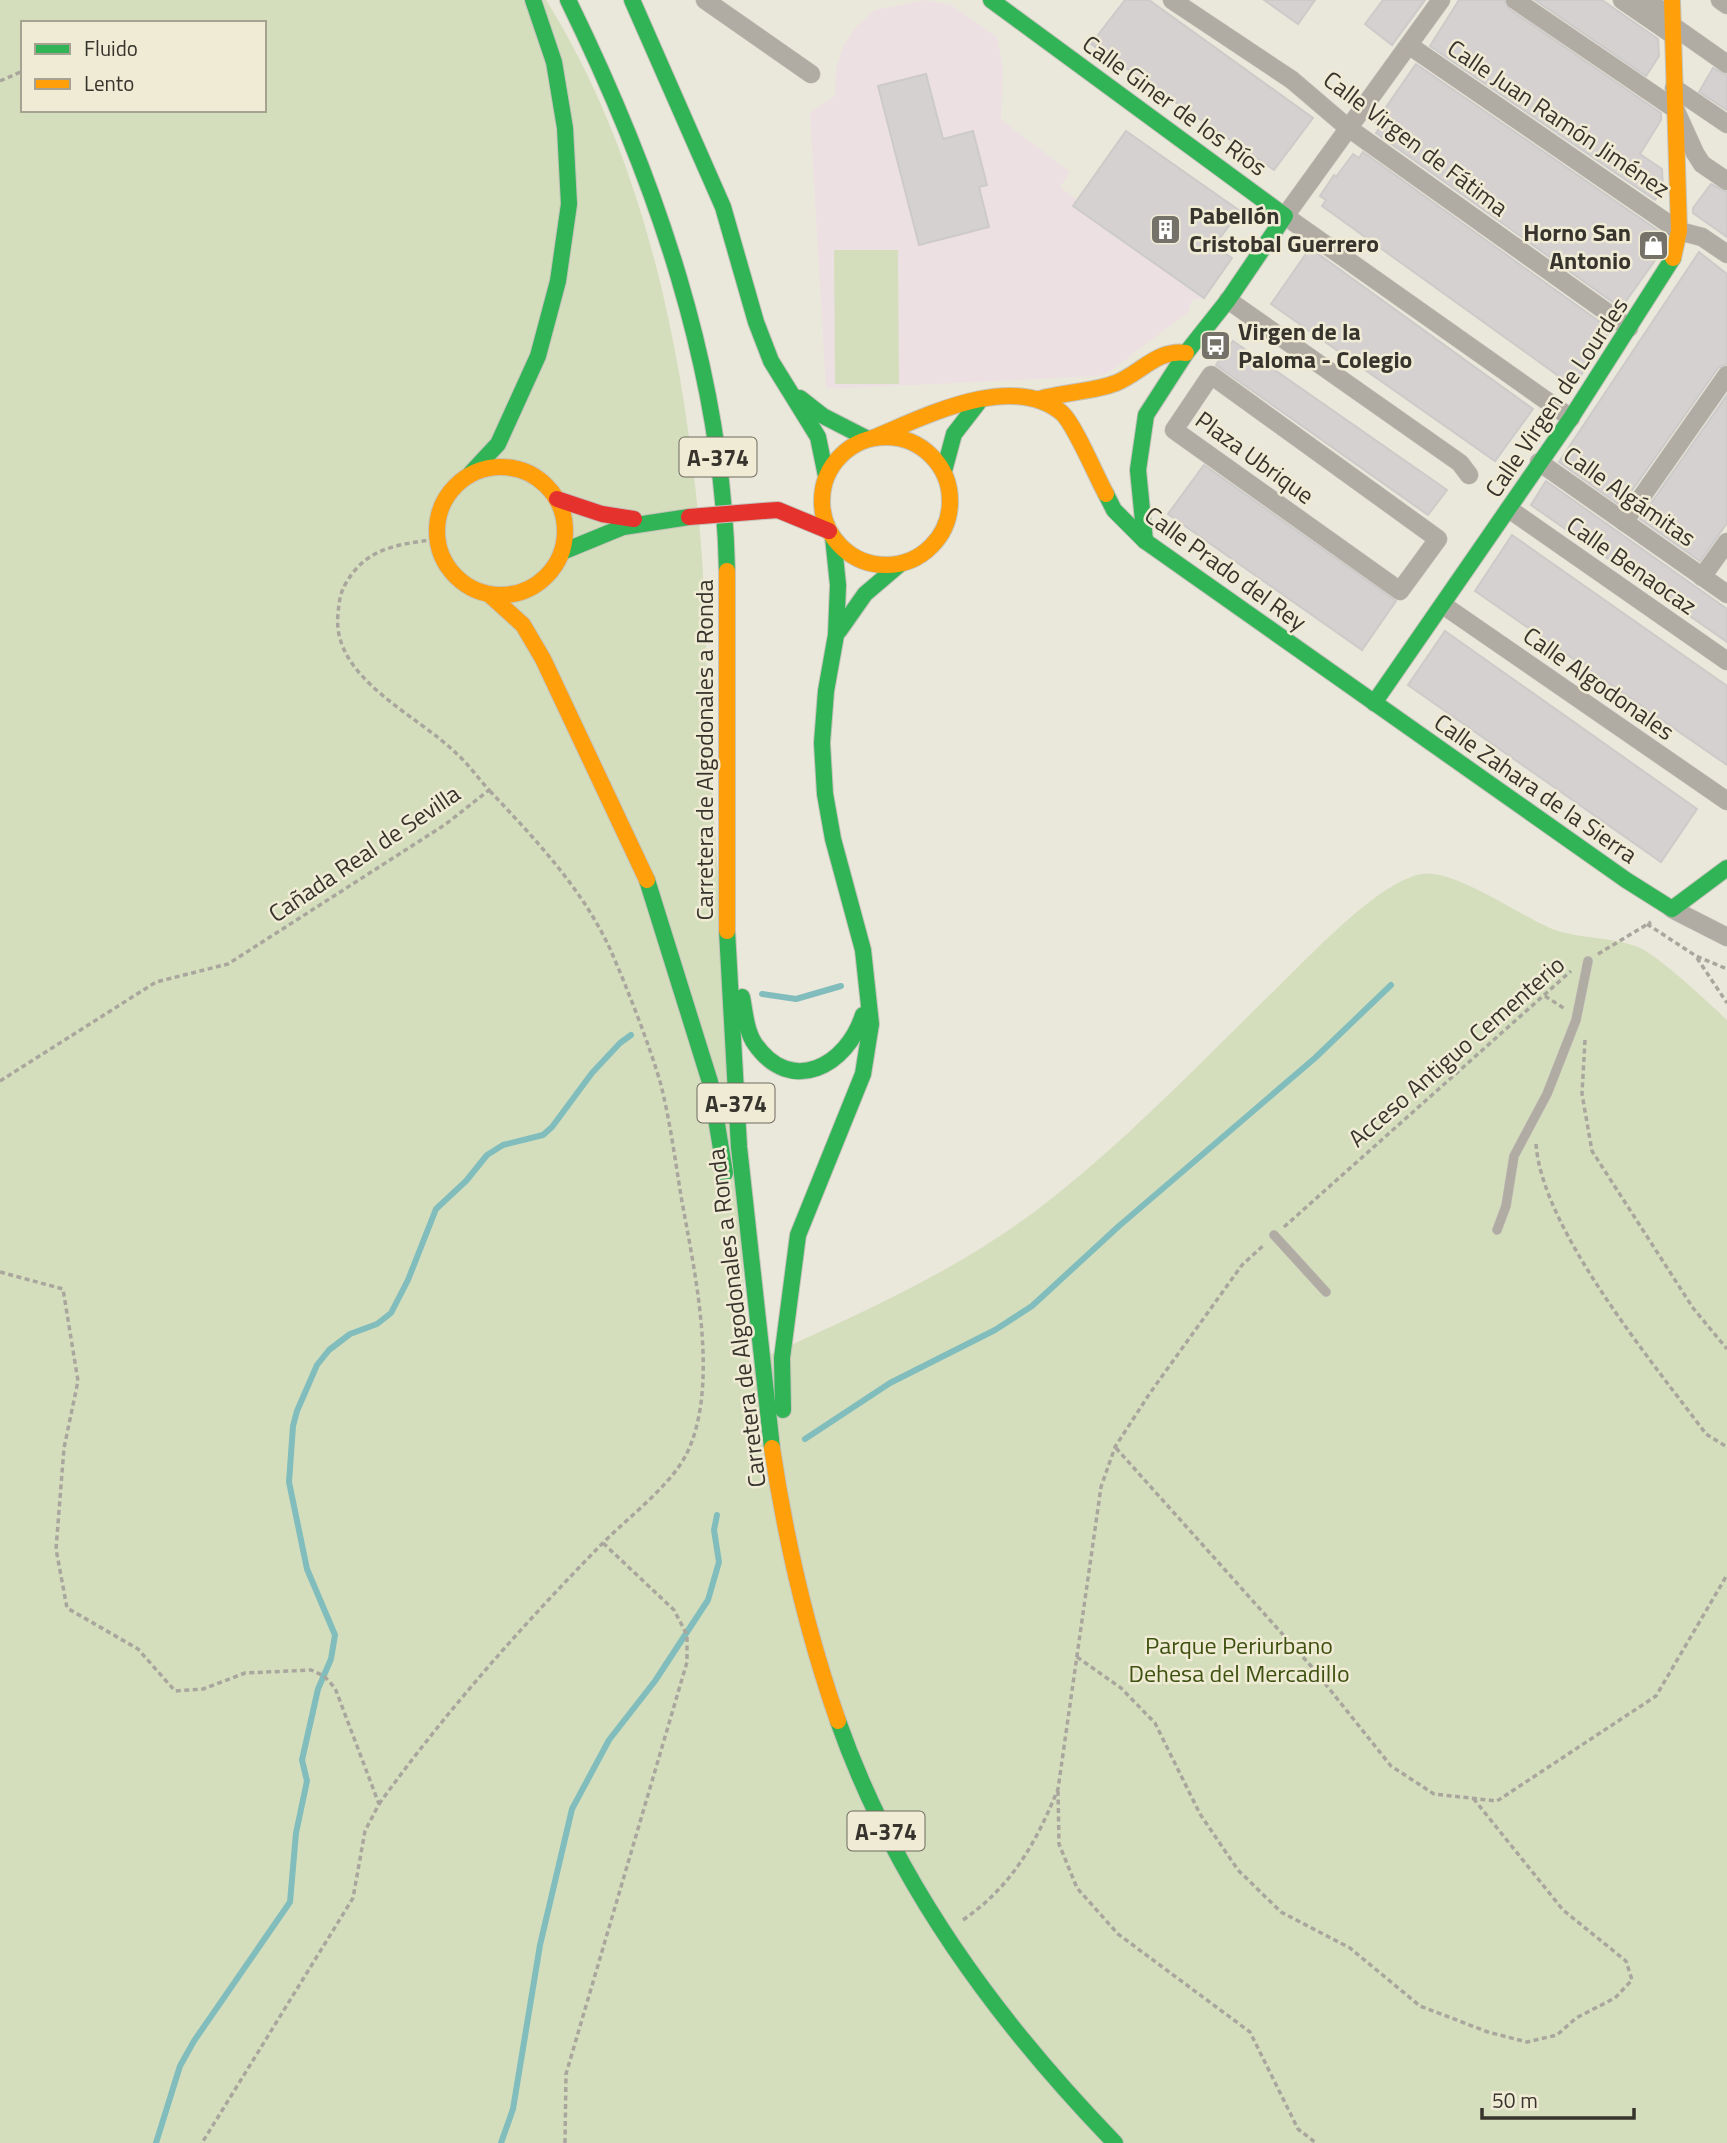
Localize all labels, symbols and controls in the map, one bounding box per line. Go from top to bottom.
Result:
legend [21,21,266,112]
street label: Calle Giner de los Ríos [1075,26,1275,184]
street label: Calle Juan Ramón Jiménez [1441,30,1677,206]
text: Fluido [84,32,138,64]
street label: Calle Virgen de Fátima [1316,61,1516,225]
text: Lento [84,67,134,99]
place label: Pabellón Cristobal Guerrero [1189,197,1379,261]
building icon: Pabellón Cristobal Guerrero [1149,212,1183,246]
place label: Horno San Antonio [1523,214,1631,278]
shop icon: Horno San Antonio [1637,229,1671,263]
street label: Calle Virgen de Lourdes [1476,290,1636,504]
place label: Virgen de la Paloma - Colegio [1238,313,1412,377]
bus stop icon: Virgen de la Paloma - Colegio [1198,328,1232,362]
street label: Plaza Ubrique [1188,402,1322,512]
street label: Calle Algámitas [1556,437,1704,555]
road number: A-374 [680,438,756,477]
street label: Calle Prado del Rey [1138,497,1315,639]
street label: Calle Benaocaz [1560,507,1704,623]
street label: Carretera de Algodonales a Ronda [686,579,722,921]
street label: Calle Algodonales [1516,617,1682,749]
street label: Calle Zahara de la Sierra [1427,704,1645,872]
street label: Cañada Real de Sevilla [261,775,467,931]
street label: Acceso Antiguo Cementerio [1340,947,1572,1155]
road number: A-374 [698,1084,774,1122]
street label: Carretera de Algodonales a Ronda [697,1147,775,1489]
park label: Parque Periurbano Dehesa del Mercadillo [1128,1627,1350,1691]
road number: A-374 [848,1812,924,1850]
scale bar [1482,2076,1634,2120]
text: 50 m [1492,2084,1538,2116]

